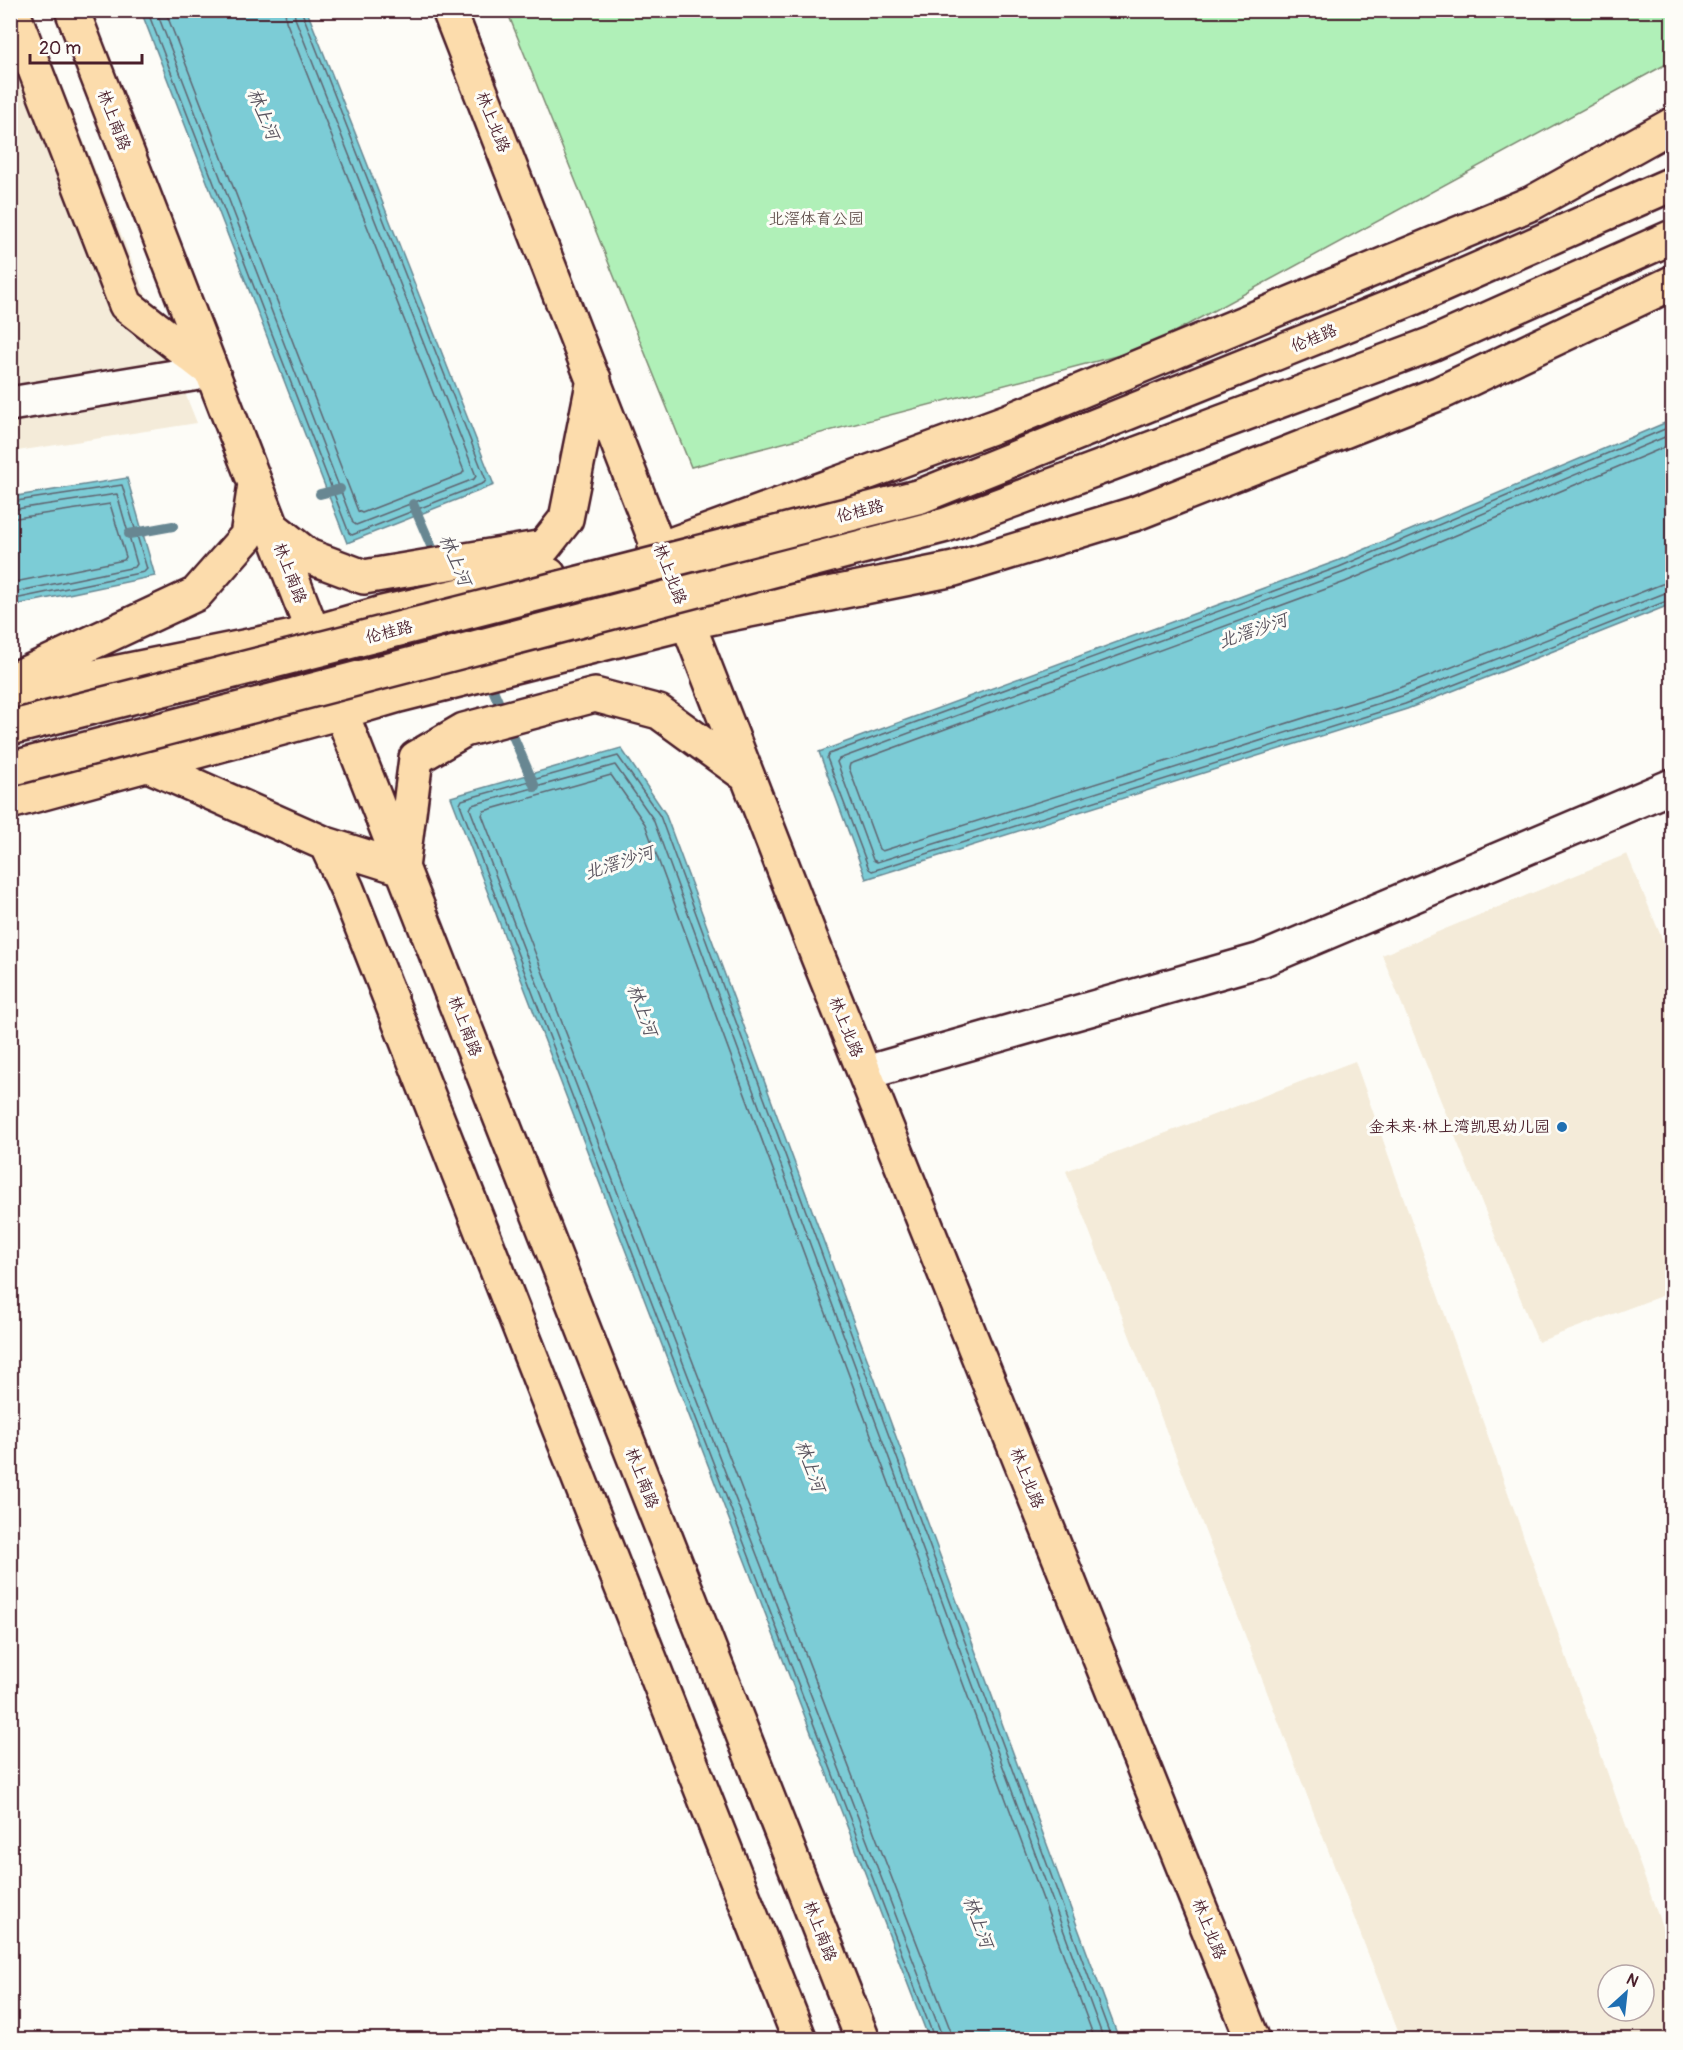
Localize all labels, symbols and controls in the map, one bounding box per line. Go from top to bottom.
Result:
scale bar [30,27,142,65]
text: 20 m [39,37,81,60]
water label: 林上河 [242,85,285,146]
street label: 林上南路 [93,87,135,153]
street label: 林上北路 [472,89,514,155]
park label: 北滘体育公园 [768,209,864,229]
street label: 伦桂路 [1288,320,1340,356]
street label: 伦桂路 [834,495,886,527]
water label: 林上河 [434,531,477,592]
street label: 林上南路 [269,540,311,606]
street label: 林上北路 [649,541,691,607]
water label: 北滘沙河 [1215,607,1294,654]
street label: 伦桂路 [363,616,415,648]
water label: 北滘沙河 [581,840,660,885]
water label: 林上河 [622,981,663,1042]
street label: 林上南路 [444,993,486,1059]
street label: 林上北路 [825,994,867,1060]
place label: 金未来·林上湾凯思幼儿园 [1369,1117,1550,1137]
marker: 金未来·林上湾凯思幼儿园 [1555,1120,1569,1134]
water label: 林上河 [790,1437,831,1498]
street label: 林上南路 [621,1445,663,1511]
street label: 林上北路 [1006,1445,1048,1511]
water label: 林上河 [958,1893,999,1954]
street label: 林上北路 [1188,1896,1230,1962]
street label: 林上南路 [799,1898,841,1964]
north arrow [1596,1963,1656,2023]
text: N [1623,1969,1642,1992]

